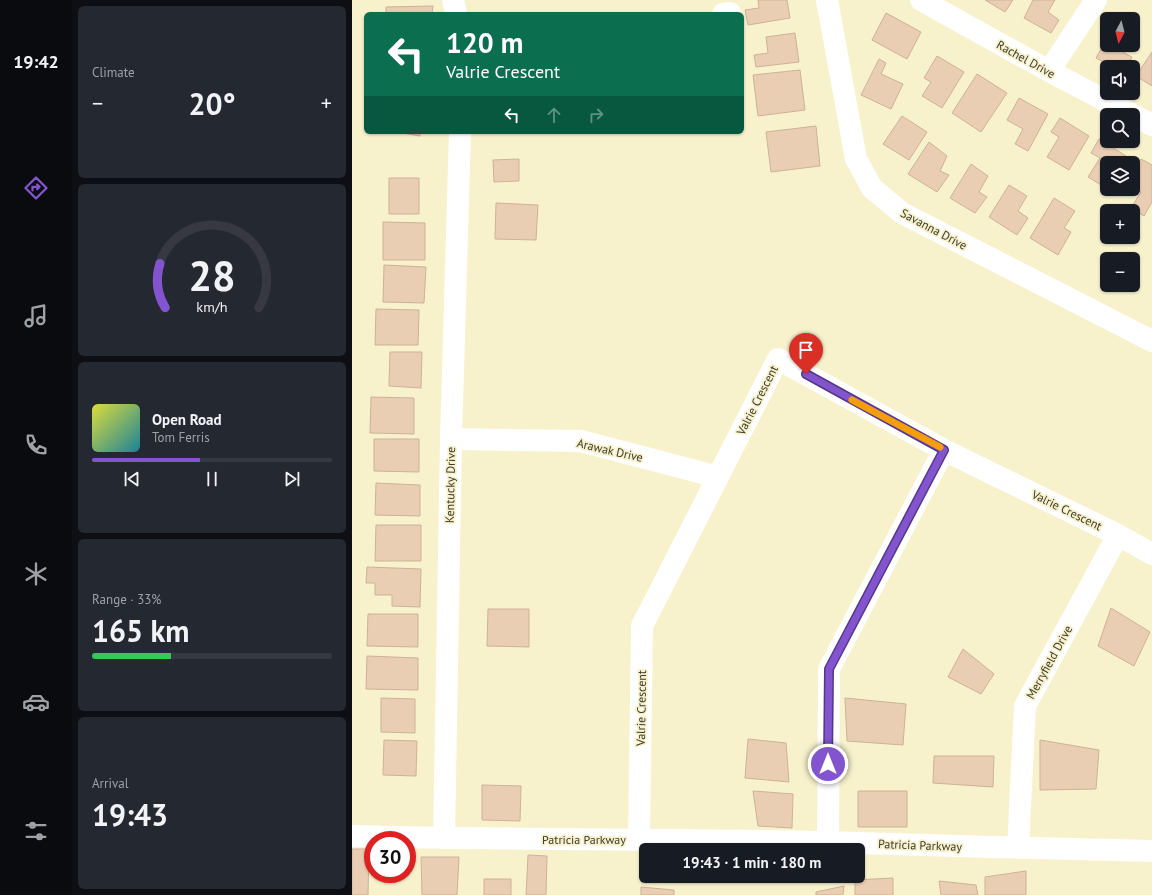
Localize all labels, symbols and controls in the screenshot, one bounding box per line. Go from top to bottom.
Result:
north arrow [1100,12,1140,52]
map controls [1100,12,1140,292]
text: 120 m [446,24,523,61]
icon: left [380,28,432,80]
street label: Rachel Drive [994,37,1058,81]
text: 19:42 [13,50,59,73]
text: Valrie Crescent [446,60,560,83]
button: sound [1100,60,1140,100]
text: Climate [92,64,135,81]
text: 20° [188,84,236,123]
text: − [92,89,103,117]
text: + [321,89,332,117]
icon: left [501,104,523,126]
icon: ahead [543,104,565,126]
icon: right [585,104,607,126]
button: search [1100,108,1140,148]
button: layers [1100,156,1140,196]
icon: directions [22,174,50,202]
button: + [1100,204,1140,244]
street label: Savanna Drive [898,205,970,253]
text: 28 [188,248,236,301]
button: − [1100,252,1140,292]
text: km/h [196,296,228,315]
icon: music [22,302,50,330]
pin [789,333,823,374]
icon: arrive [795,339,817,361]
street label: Valrie Crescent [733,363,781,438]
text: Open Road [152,410,222,429]
text: Tom Ferris [152,429,210,446]
icon: phone [22,431,50,459]
street label: Arawak Drive [576,435,644,465]
street label: Kentucky Drive [442,447,458,523]
icon: previous [121,468,143,490]
icon: pause [201,468,223,490]
icon: next [281,468,303,490]
street label: Valrie Crescent [1029,486,1104,533]
icon: climate [22,560,50,588]
text: Range · 33% [92,591,161,608]
text: 165 km [92,611,190,650]
street label: Merryfield Drive [1023,623,1075,701]
street label: Valrie Crescent [633,670,649,747]
icon: car [22,688,50,716]
position arrow [807,743,849,785]
text: Arrival [92,775,128,792]
text: 19:43 [92,795,168,834]
icon: filters [22,817,50,845]
speed limit sign: 30 [364,831,416,883]
street label: Patricia Parkway [542,832,626,847]
street label: Patricia Parkway [878,836,963,854]
text: 19:43 · 1 min · 180 m [683,853,821,872]

